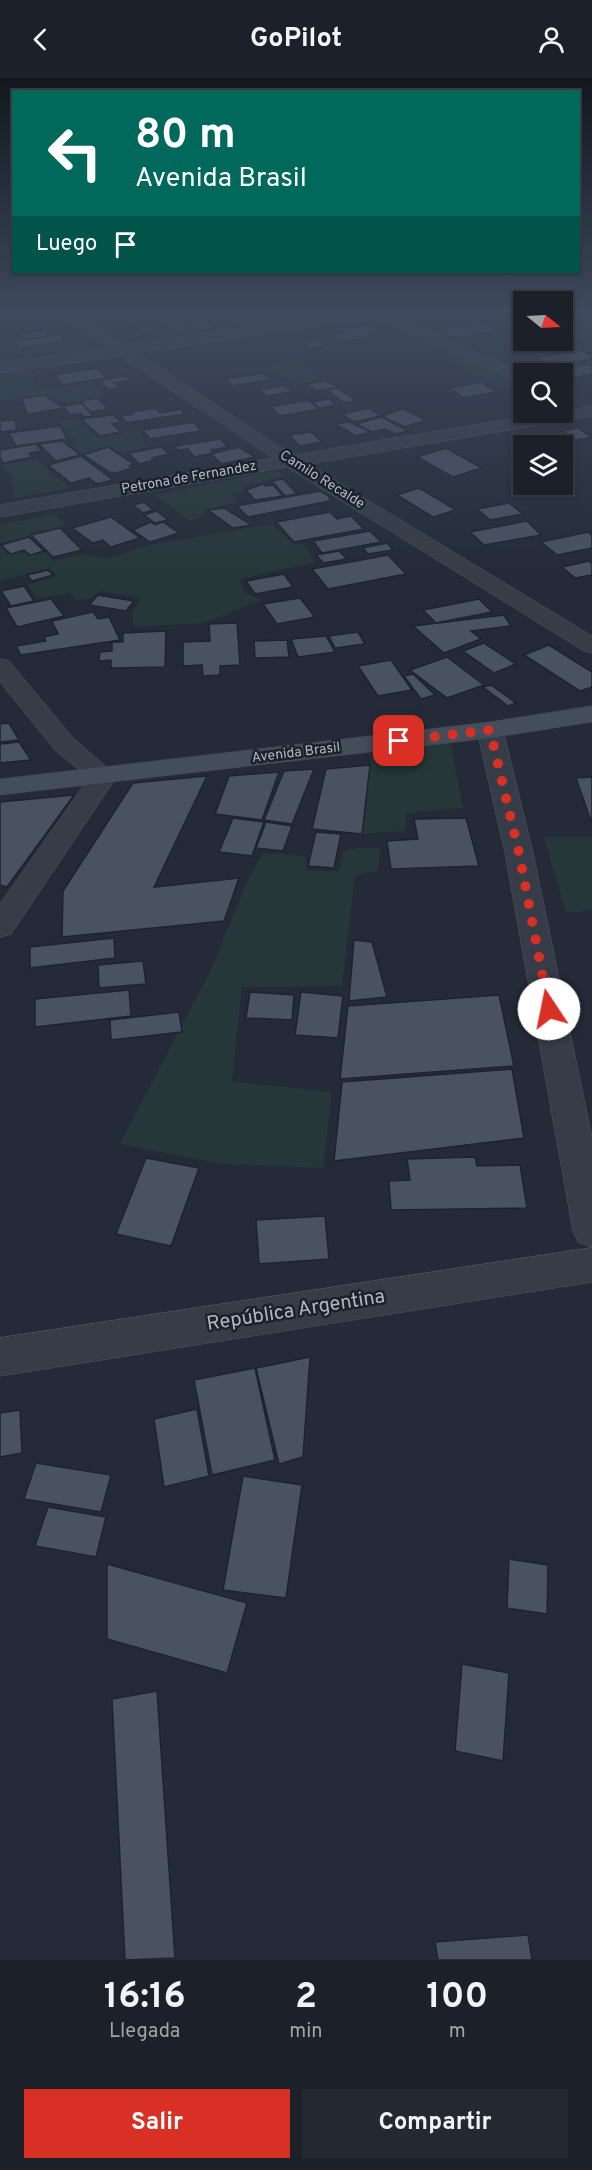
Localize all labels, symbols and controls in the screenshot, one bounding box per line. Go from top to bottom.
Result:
text: GoPilot [250,22,342,56]
icon: back [24,23,57,56]
icon: person [535,23,568,56]
text: 80 m [135,110,236,163]
icon: left [36,114,114,192]
text: Avenida Brasil [135,162,307,196]
icon: arrive [109,228,142,261]
text: Luego [36,231,97,258]
north arrow [513,291,573,351]
map controls [513,291,573,495]
button: search [513,363,573,423]
button: layers [513,435,573,495]
street label: Camilo Recalde [276,447,368,513]
street label: Petrona de Fernandez [120,458,258,498]
pin [373,715,424,766]
icon: arrive [382,724,415,757]
street label: Avenida Brasil [251,739,341,767]
position arrow [517,977,581,1041]
street label: República Argentina [205,1284,387,1338]
text: 16:16 [104,1975,186,2021]
text: 2 [295,1975,317,2021]
text: 100 [426,1975,488,2021]
text: Llegada [109,2019,180,2045]
text: min [289,2019,323,2045]
text: m [449,2019,466,2045]
button: Salir [24,2089,290,2158]
button: Compartir [302,2089,568,2158]

